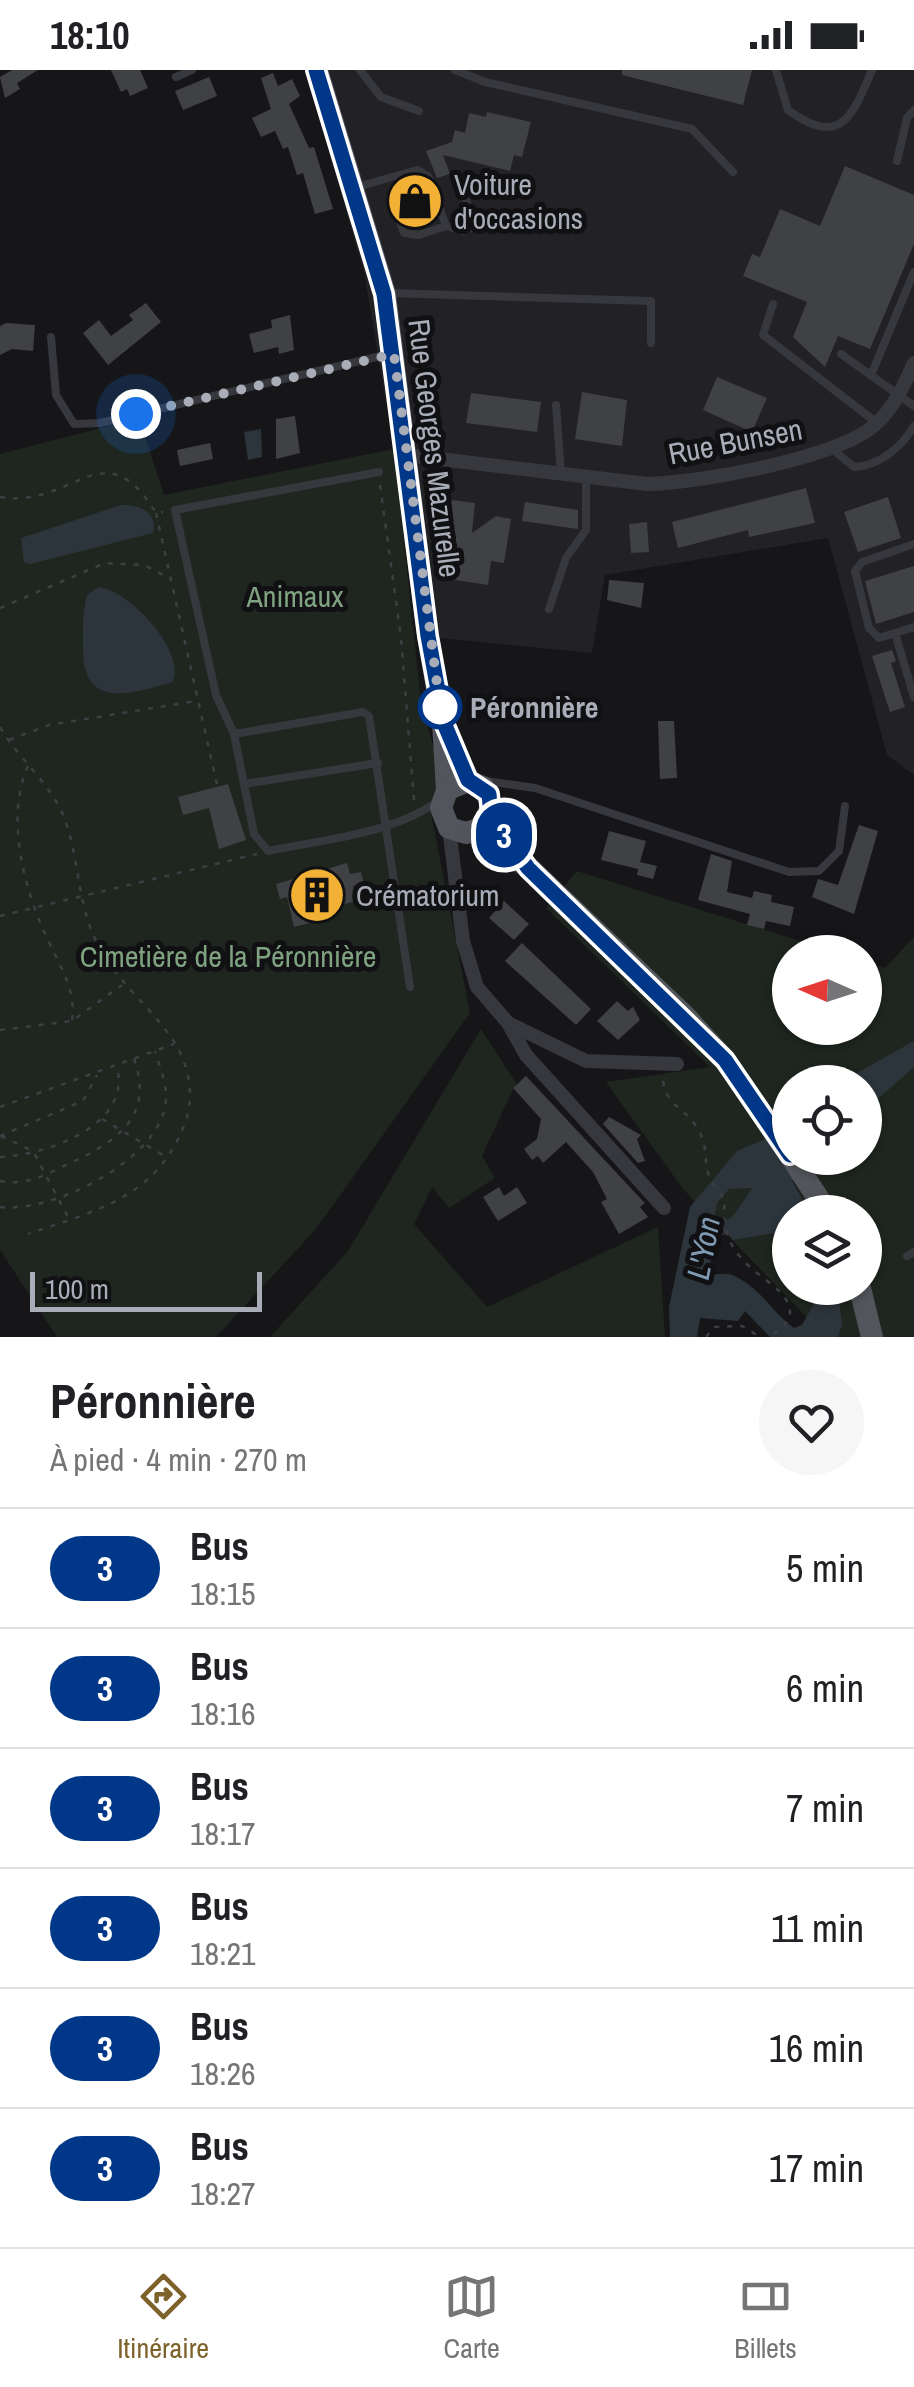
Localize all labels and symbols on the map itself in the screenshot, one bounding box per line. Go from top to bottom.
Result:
place label: Voiture d'occasions [454,164,583,238]
shop icon: Voiture d'occasions [385,171,445,231]
street label: Rue Georges Mazurelle [399,317,471,579]
your location [111,389,161,439]
street label: Rue Bunsen [665,408,805,474]
park label: Animaux [245,576,344,616]
marker: Péronnière [419,686,461,728]
place label: Péronnière [470,687,599,727]
line badge: 3 [472,802,536,868]
building icon: Crématorium [287,865,347,925]
place label: Crématorium [356,875,500,915]
north arrow [772,935,882,1045]
park label: Cimetière de la Péronnière [80,936,376,976]
water label: L'Yon [676,1213,730,1283]
scale bar [30,1267,262,1312]

